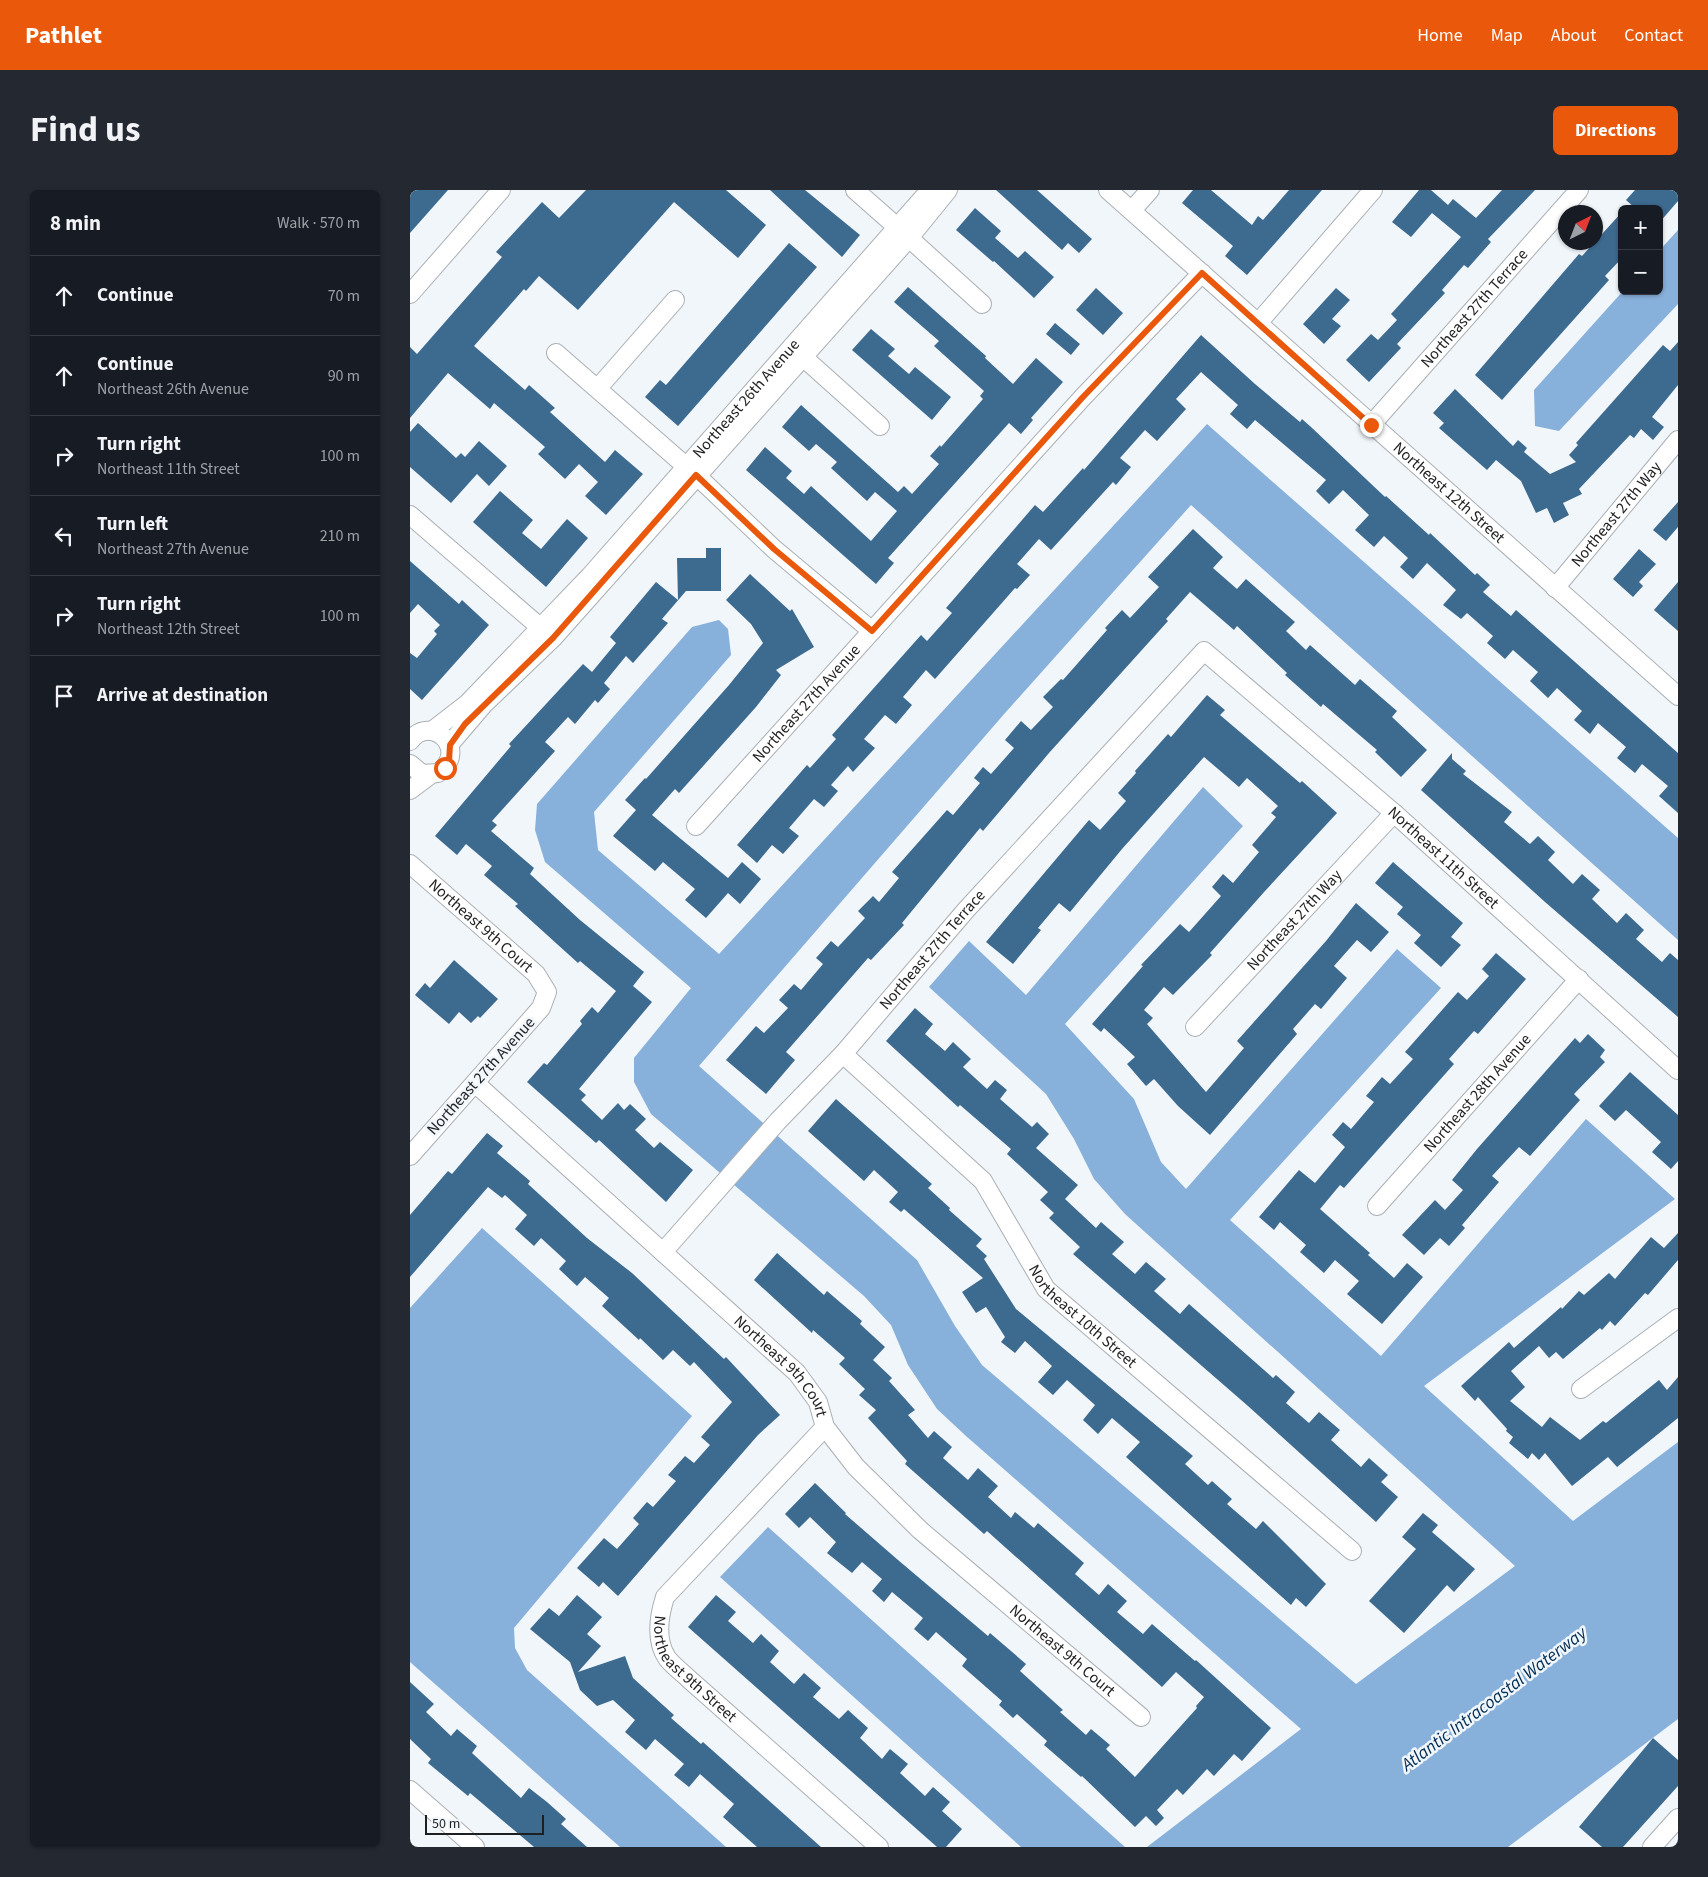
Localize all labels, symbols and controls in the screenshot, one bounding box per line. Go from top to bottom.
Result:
text: Pathlet [25,18,102,53]
text: Home [1417,23,1463,48]
text: Map [1491,23,1523,48]
text: About [1551,23,1596,48]
text: Contact [1624,23,1683,48]
text: Find us [30,105,140,155]
button: Directions [1553,106,1678,155]
north arrow [1558,205,1603,250]
map controls [1618,205,1663,295]
button: + [1618,205,1663,250]
text: 8 min [50,208,101,238]
text: Walk · 570 m [277,212,360,234]
street label: Northeast 27th Terrace [1416,244,1533,372]
button: − [1618,250,1663,295]
icon: ahead [50,282,78,310]
text: Continue [97,282,174,309]
text: 70 m [328,285,360,307]
street label: Northeast 26th Avenue [688,334,805,463]
text: Continue [97,351,174,378]
icon: ahead [50,362,78,390]
text: 90 m [328,365,360,387]
text: Northeast 26th Avenue [97,378,249,400]
route end [1360,414,1383,437]
text: Turn right [97,431,181,458]
street label: Northeast 12th Street [1388,437,1510,549]
icon: right [50,442,78,470]
text: 100 m [320,445,360,467]
street label: Northeast 27th Way [1566,456,1667,571]
text: Northeast 11th Street [97,458,240,480]
text: Turn left [97,511,168,538]
icon: left [50,522,78,550]
text: 210 m [320,525,360,547]
text: Northeast 27th Avenue [97,538,249,560]
text: Turn right [97,591,181,618]
icon: right [50,602,78,630]
text: 100 m [320,605,360,627]
text: Northeast 12th Street [97,618,240,640]
street label: Northeast 27th Avenue [747,640,866,767]
icon: arrive [50,682,78,710]
text: Arrive at destination [97,682,268,709]
route start [434,757,457,780]
street label: Northeast 11th Street [1383,802,1504,914]
street label: Northeast 27th Way [1242,864,1347,975]
street label: Northeast 9th Court [424,874,538,978]
street label: Northeast 27th Terrace [874,885,990,1015]
street label: Northeast 27th Avenue [422,1012,540,1140]
street label: Northeast 28th Avenue [1419,1029,1536,1157]
street label: Northeast 10th Street [1023,1261,1142,1373]
street label: Northeast 9th Court [729,1310,833,1420]
street label: Northeast 9th Court [1005,1599,1120,1702]
street label: Northeast 9th Street [648,1614,742,1728]
water label: Atlantic Intracoastal Waterway [1395,1620,1593,1778]
scale bar [425,1812,544,1835]
text: 50 m [432,1814,460,1834]

